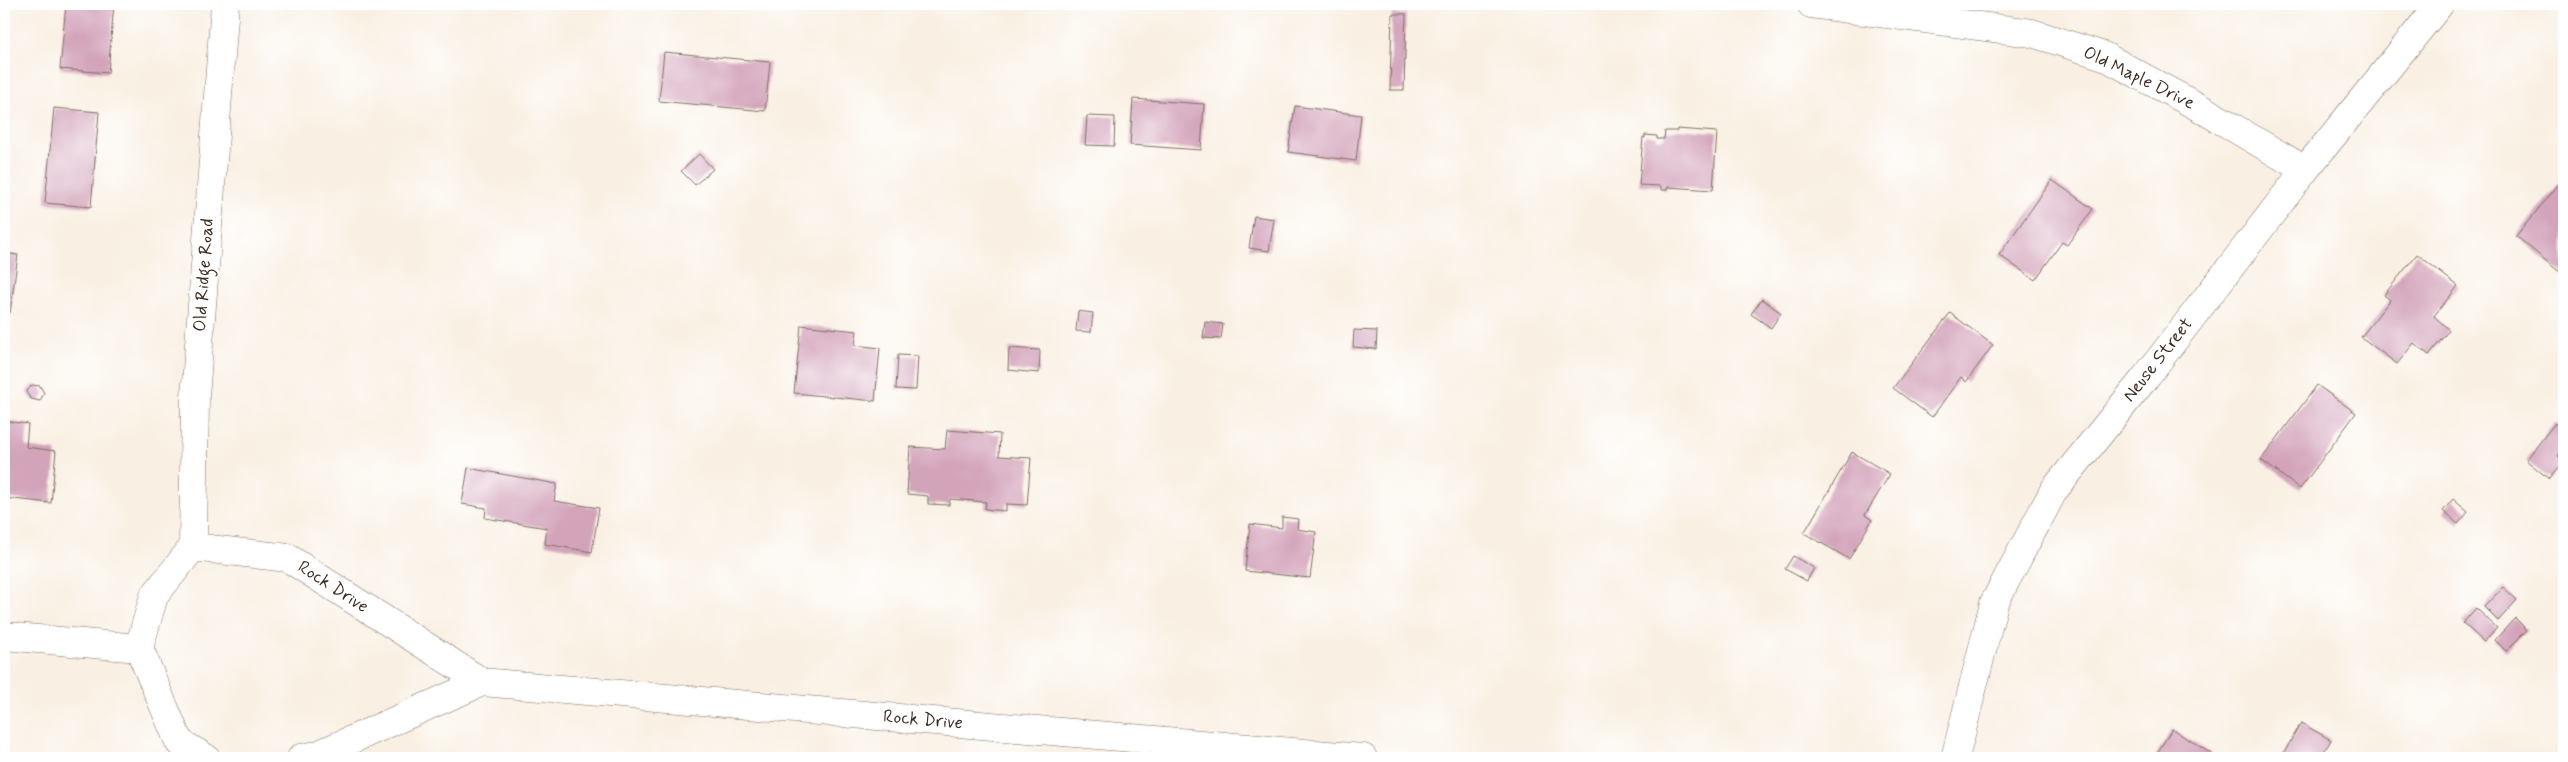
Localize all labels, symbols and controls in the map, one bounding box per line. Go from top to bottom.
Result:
street label: Old Maple Drive [2079,41,2199,115]
street label: Old Ridge Road [188,218,222,333]
street label: Neuse Street [2118,313,2198,407]
street label: Rock Drive [293,555,373,619]
street label: Rock Drive [882,705,964,735]

